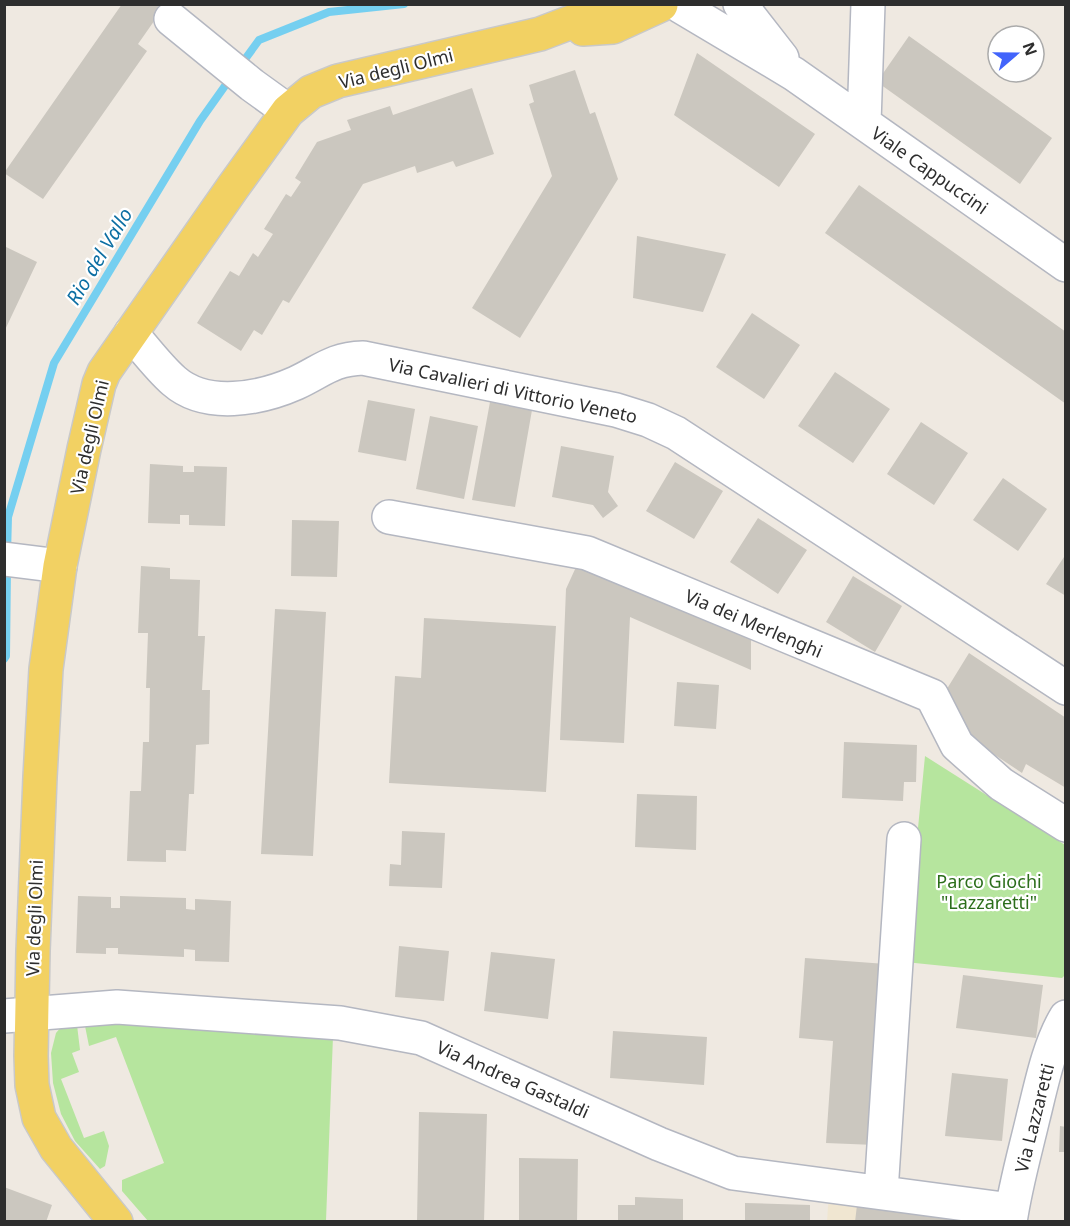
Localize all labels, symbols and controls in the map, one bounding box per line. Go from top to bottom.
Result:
north arrow [986,24,1046,84]
text: N [1018,39,1043,59]
street label: Via degli Olmi [336,42,456,94]
street label: Viale Cappuccini [867,121,993,219]
water label: Rio del Vallo [59,203,139,309]
street label: Via Cavalieri di Vittorio Veneto [386,352,640,428]
street label: Via degli Olmi [64,377,114,497]
street label: Via dei Merlenghi [681,583,827,663]
street label: Via degli Olmi [20,859,48,977]
park label: Parco Giochi "Lazzaretti" [936,869,1042,914]
street label: Via Andrea Gastaldi [433,1035,593,1123]
street label: Via Lazzaretti [1009,1061,1059,1175]

